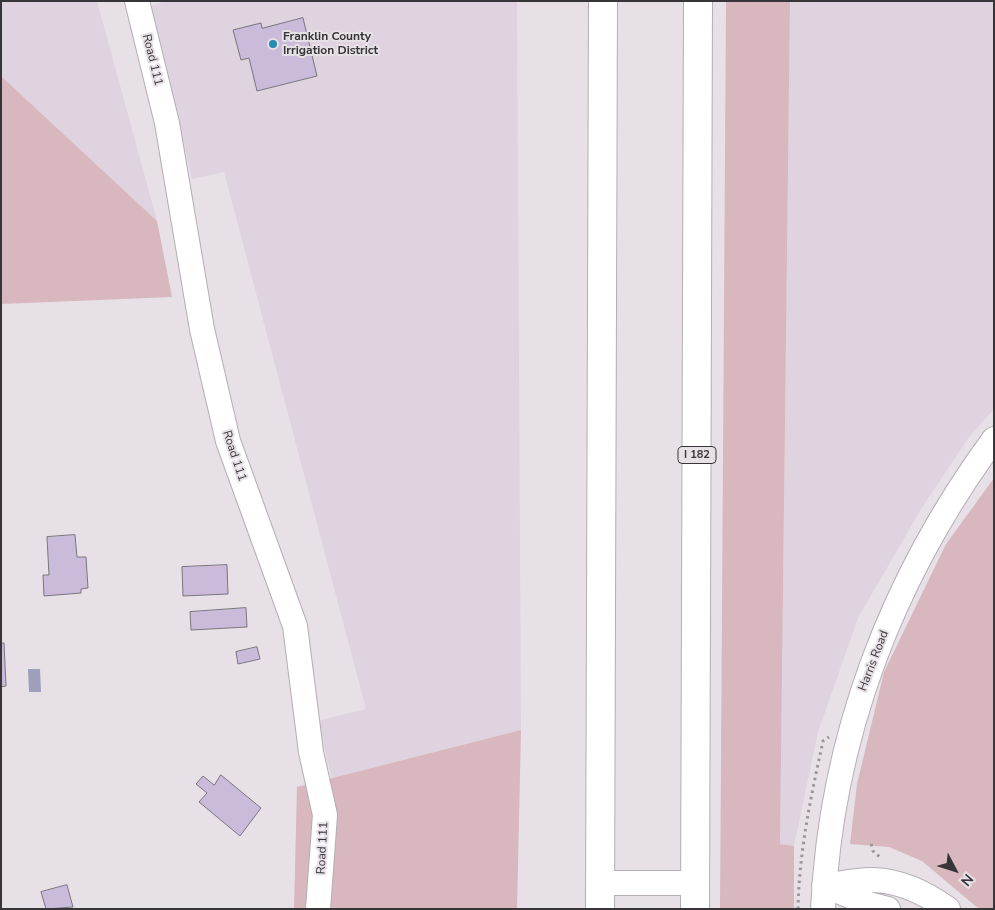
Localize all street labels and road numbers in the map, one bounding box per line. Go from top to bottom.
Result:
street label: Road 111 [139,33,165,87]
street label: Road 111 [219,429,249,483]
road number: I 182 [678,446,716,464]
street label: Harris Road [856,629,892,693]
street label: Road 111 [314,821,332,875]

